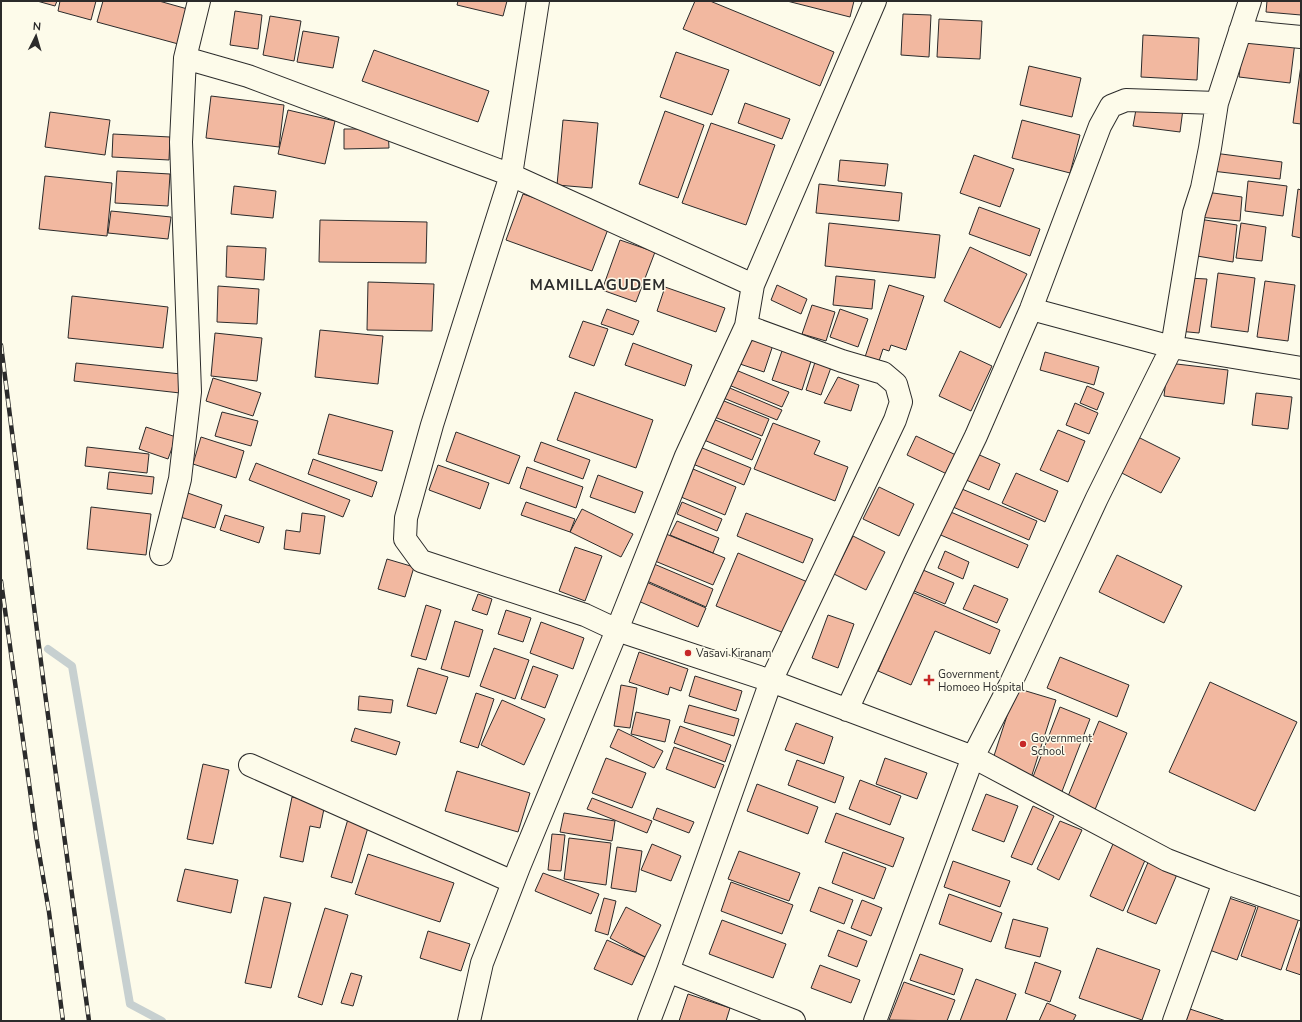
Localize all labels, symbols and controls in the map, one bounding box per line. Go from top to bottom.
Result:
north arrow [16,16,56,56]
text: N [32,19,42,34]
district label: MAMILLAGUDEM [530,275,666,295]
place label: Vasavi Kiranam [695,646,772,661]
marker: Vasavi Kiranam [683,648,693,658]
place label: Government Homoeo Hospital [938,667,1025,695]
marker: Government Homoeo Hospital [923,674,935,686]
place label: Government School [1031,731,1092,759]
marker: Government School [1018,739,1028,749]

